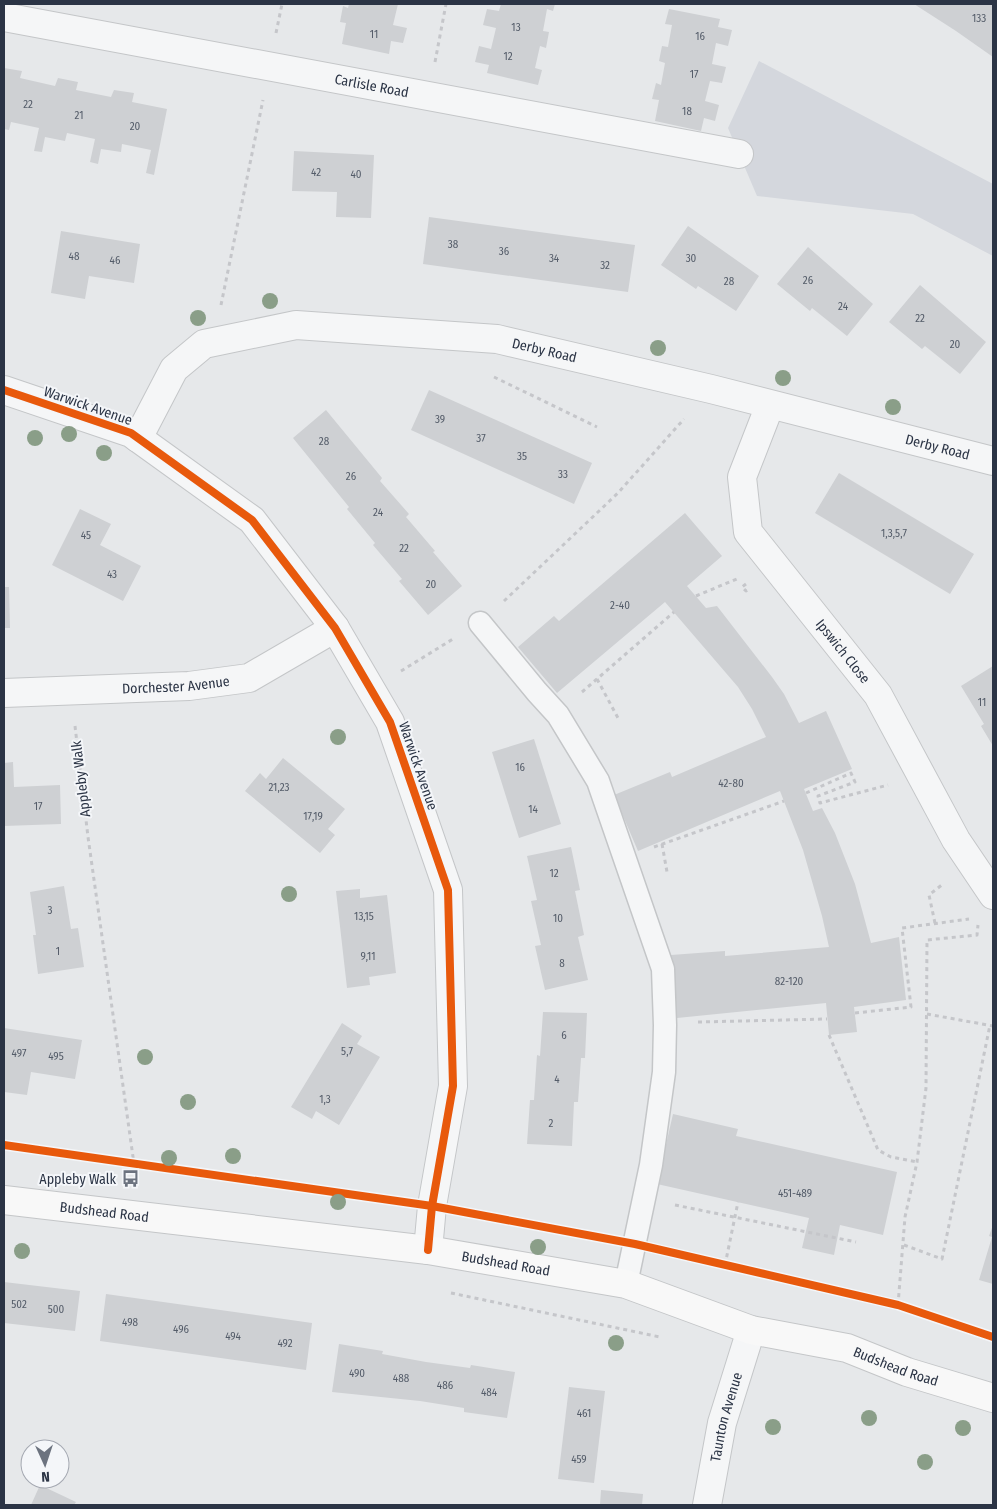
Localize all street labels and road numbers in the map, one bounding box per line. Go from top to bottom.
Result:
street label: Carlisle Road [333,70,410,101]
street label: Derby Road [510,334,578,366]
street label: Warwick Avenue [42,383,135,429]
street label: Derby Road [904,430,972,463]
street label: Ipswich Close [812,616,874,687]
street label: Dorchester Avenue [122,672,231,697]
street label: Warwick Avenue [395,720,441,813]
street label: Appleby Walk [68,739,94,818]
street label: Budshead Road [59,1198,150,1226]
street label: Budshead Road [460,1247,551,1279]
street label: Budshead Road [851,1343,940,1390]
street label: Taunton Avenue [707,1370,746,1463]

